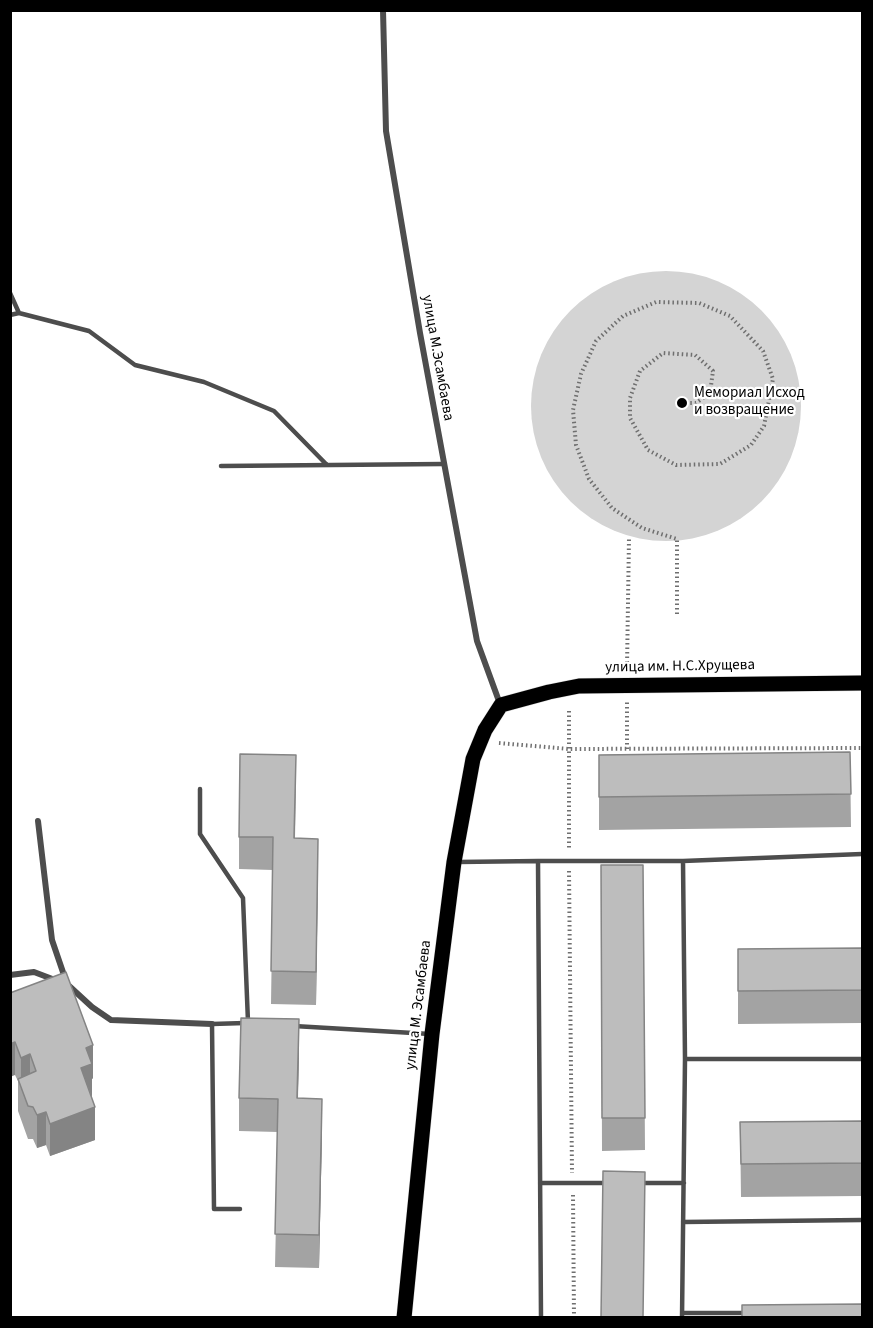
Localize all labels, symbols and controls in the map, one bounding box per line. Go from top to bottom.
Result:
street label: улица М.Эсамбаева [417,294,457,422]
place label: Мемориал Исход и возвращение [694,385,805,420]
marker: Мемориал Исход и возвращение [675,396,689,410]
street label: улица им. Н.С.Хрущева [605,657,755,677]
street label: улица М. Эсамбаева [402,939,436,1071]

